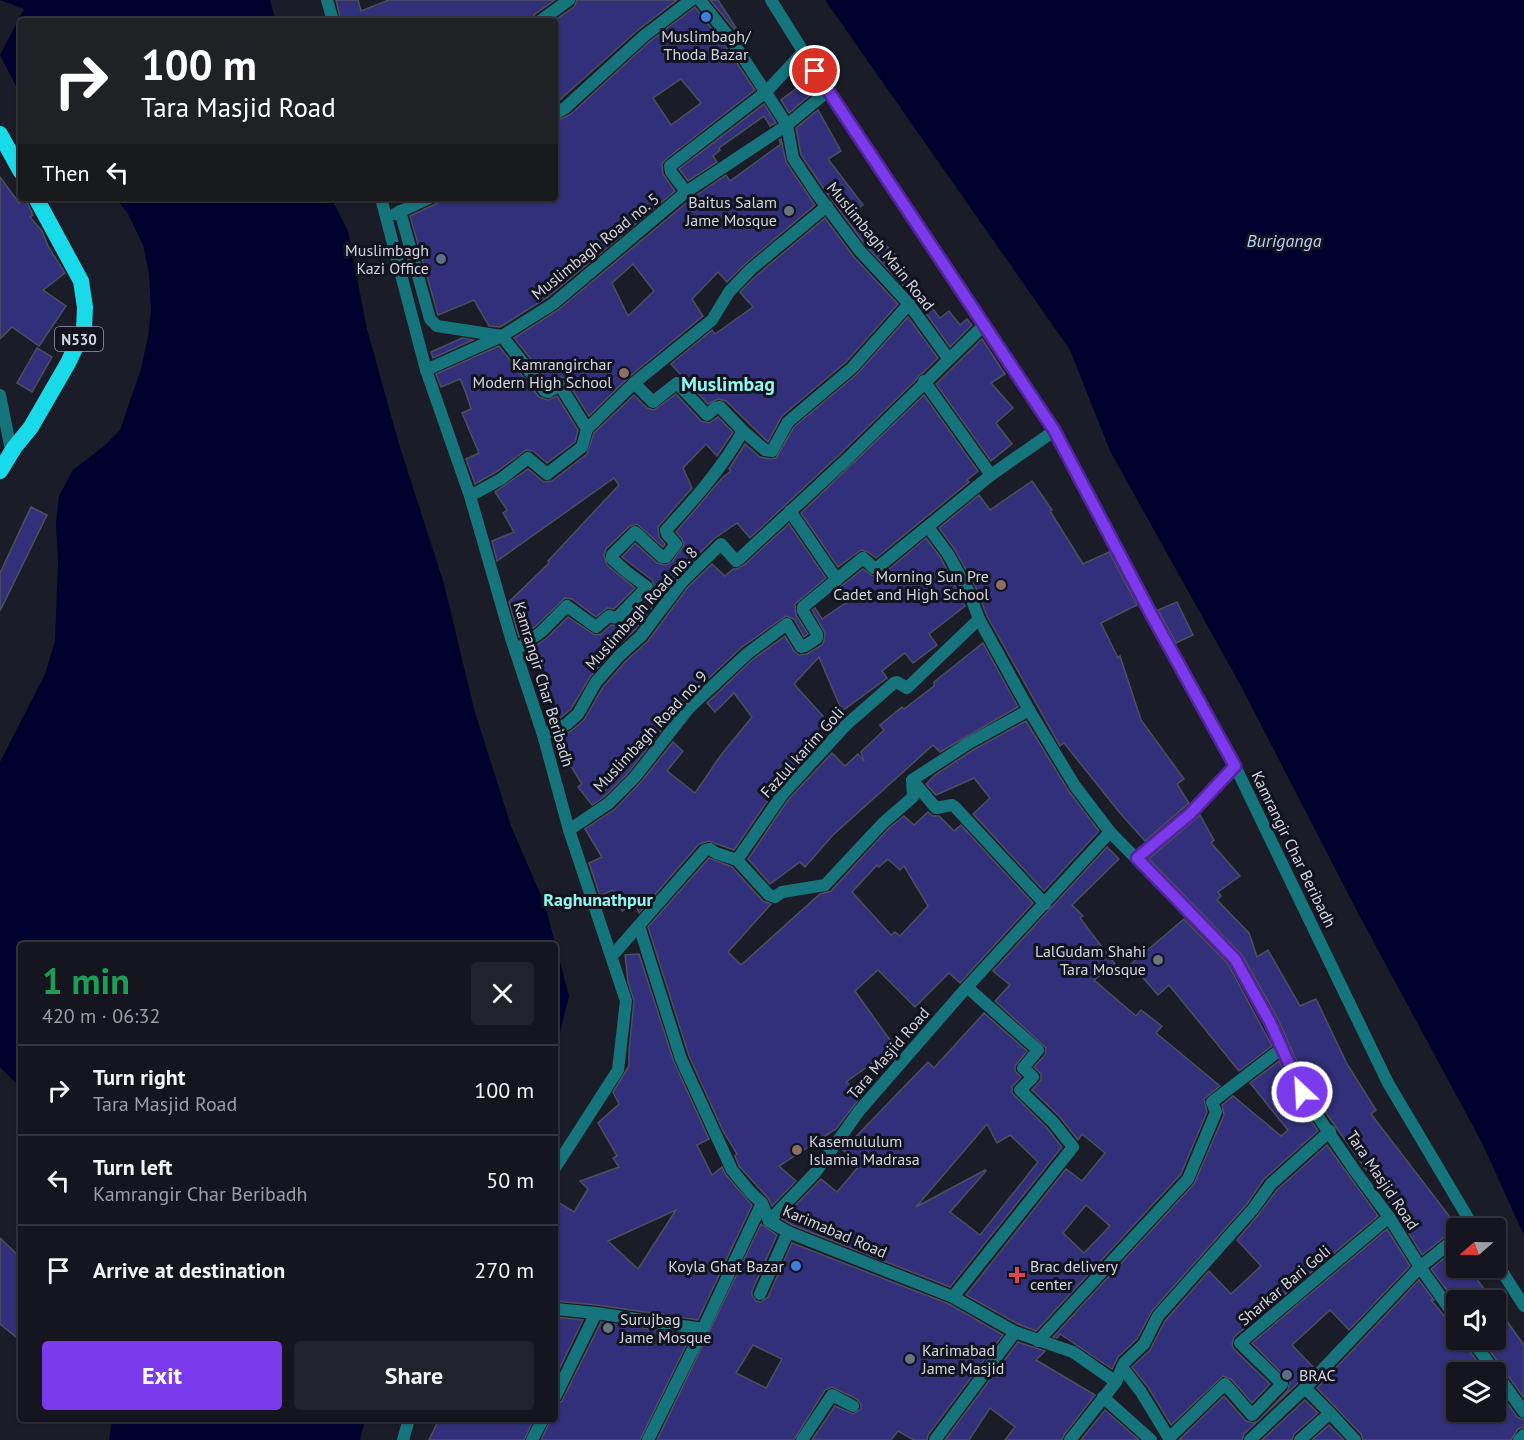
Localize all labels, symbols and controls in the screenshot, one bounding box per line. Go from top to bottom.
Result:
marker: Muslimbagh/ Thoda Bazar [699,10,713,24]
place label: Muslimbagh/ Thoda Bazar [661,26,752,64]
text: 100 m [141,37,257,92]
icon: right [42,42,120,120]
pin [789,45,840,96]
icon: arrive [798,54,831,87]
text: Tara Masjid Road [141,90,336,124]
icon: left [101,156,134,189]
text: Then [42,159,89,187]
street label: Muslimbagh Main Road [823,178,939,314]
street label: Muslimbagh Road no. 5 [527,188,663,304]
place label: Baitus Salam Jame Mosque [685,192,777,230]
marker: Baitus Salam Jame Mosque [782,204,796,218]
water label: Buriganga [1247,229,1322,252]
place label: Muslimbagh Kazi Office [345,240,429,278]
marker: Muslimbagh Kazi Office [434,252,448,266]
road number: N530 [55,327,103,351]
place label: Kamrangirchar Modern High School [473,354,613,392]
marker: Kamrangirchar Modern High School [617,366,631,380]
district label: Muslimbag [681,371,775,397]
street label: Muslimbagh Road no. 8 [581,542,701,674]
place label: Morning Sun Pre Cadet and High School [833,566,989,604]
marker: Morning Sun Pre Cadet and High School [994,578,1008,592]
street label: Kamrangir Char Beribadh [509,599,579,769]
street label: Muslimbagh Road no. 9 [589,666,711,796]
street label: Fazlul karim Goli [756,702,848,802]
street label: Kamrangir Char Beribadh [1247,767,1341,931]
district label: Raghunathpur [543,888,653,911]
place label: LalGudam Shahi Tara Mosque [1035,941,1146,979]
marker: LalGudam Shahi Tara Mosque [1151,953,1165,967]
text: 1 min [42,957,130,1004]
button: close [471,962,534,1025]
text: 420 m · 06:32 [42,1003,160,1029]
street label: Tara Masjid Road [843,1003,933,1103]
position arrow [1270,1060,1334,1124]
text: Turn right [93,1063,185,1091]
icon: right [42,1074,75,1107]
text: 100 m [474,1076,534,1104]
text: Tara Masjid Road [93,1091,237,1117]
street label: Tara Masjid Road [1342,1127,1424,1233]
place label: Kasemululum Islamia Madrasa [809,1131,920,1169]
marker: Kasemululum Islamia Madrasa [790,1143,804,1157]
text: Turn left [93,1153,173,1181]
icon: left [42,1164,75,1197]
text: 50 m [486,1166,534,1194]
text: Kamrangir Char Beribadh [93,1181,308,1207]
street label: Karimabad Road [780,1200,890,1262]
north arrow [1446,1218,1506,1278]
map controls [1446,1218,1506,1422]
street label: Sharkar Bari Goli [1234,1241,1334,1329]
icon: arrive [42,1254,75,1287]
text: Arrive at destination [93,1256,285,1284]
text: 270 m [474,1256,534,1284]
place label: Koyla Ghat Bazar [668,1256,785,1276]
place label: Brac delivery center [1030,1256,1119,1294]
marker: Koyla Ghat Bazar [789,1259,803,1273]
marker: Brac delivery center [1008,1266,1026,1284]
button: sound [1446,1290,1506,1350]
place label: Surujbag Jame Mosque [619,1309,711,1347]
marker: Surujbag Jame Mosque [601,1321,615,1335]
place label: Karimabad Jame Masjid [921,1340,1004,1378]
button: Exit [42,1341,282,1410]
button: Share [294,1341,534,1410]
marker: Karimabad Jame Masjid [903,1352,917,1366]
button: layers [1446,1362,1506,1422]
place label: BRAC [1299,1365,1336,1385]
marker: BRAC [1280,1368,1294,1382]

